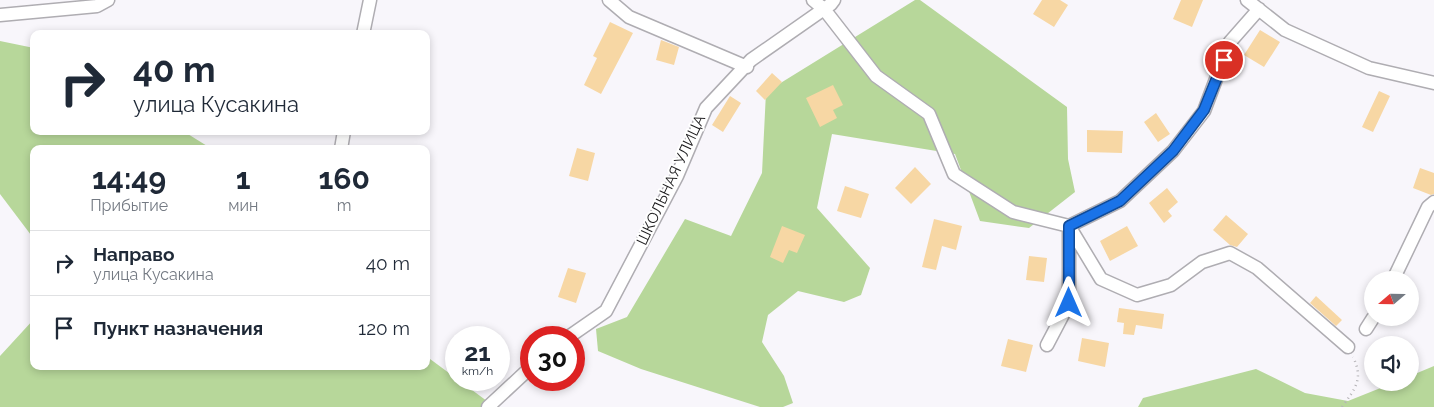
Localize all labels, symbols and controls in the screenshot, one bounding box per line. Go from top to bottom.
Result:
pin [1203,39,1245,81]
icon: arrive [1210,46,1238,74]
text: 40 m [133,49,215,90]
icon: right [50,50,115,115]
text: улица Кусакина [133,91,299,117]
street label: ШКОЛЬНАЯ УЛИЦА [633,112,709,248]
text: 14:49 [92,161,166,196]
text: 1 [236,161,251,196]
text: 160 [318,161,370,196]
text: Прибытие [90,196,168,215]
text: мин [228,196,258,215]
text: m [337,196,351,215]
text: Направо [93,243,174,265]
icon: right [50,249,78,277]
text: 40 m [366,252,410,274]
text: улица Кусакина [93,265,214,284]
north arrow [1364,271,1419,326]
map controls [1364,271,1419,391]
position arrow [1042,276,1094,328]
icon: arrive [50,314,78,342]
text: Пункт назначения [93,317,263,339]
text: 120 m [358,317,410,339]
speed limit sign: 30 [520,326,585,391]
button: sound [1364,336,1419,391]
text: 21 [464,337,491,367]
text: km/h [462,364,493,378]

